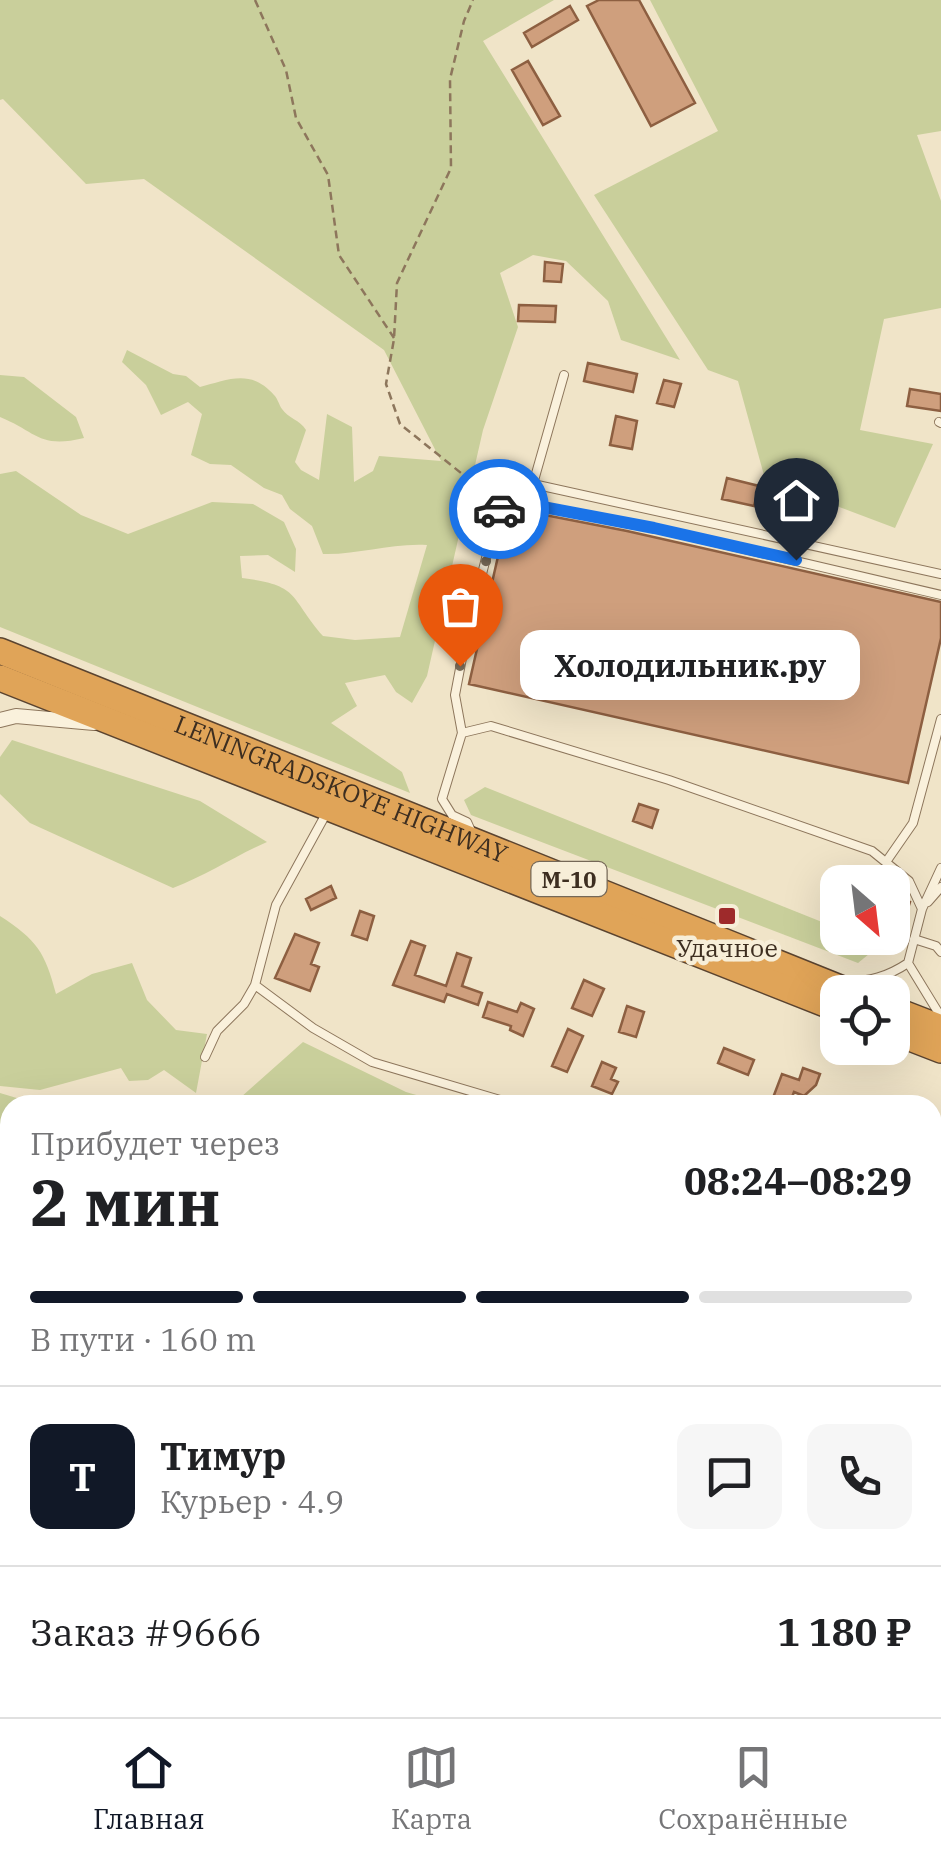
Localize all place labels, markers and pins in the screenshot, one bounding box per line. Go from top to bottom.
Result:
pin [754,458,839,561]
pin [418,564,503,667]
callout: Холодильник.ру [520,631,860,701]
marker: Удачное [716,905,738,927]
place label: Удачное [676,931,778,964]

